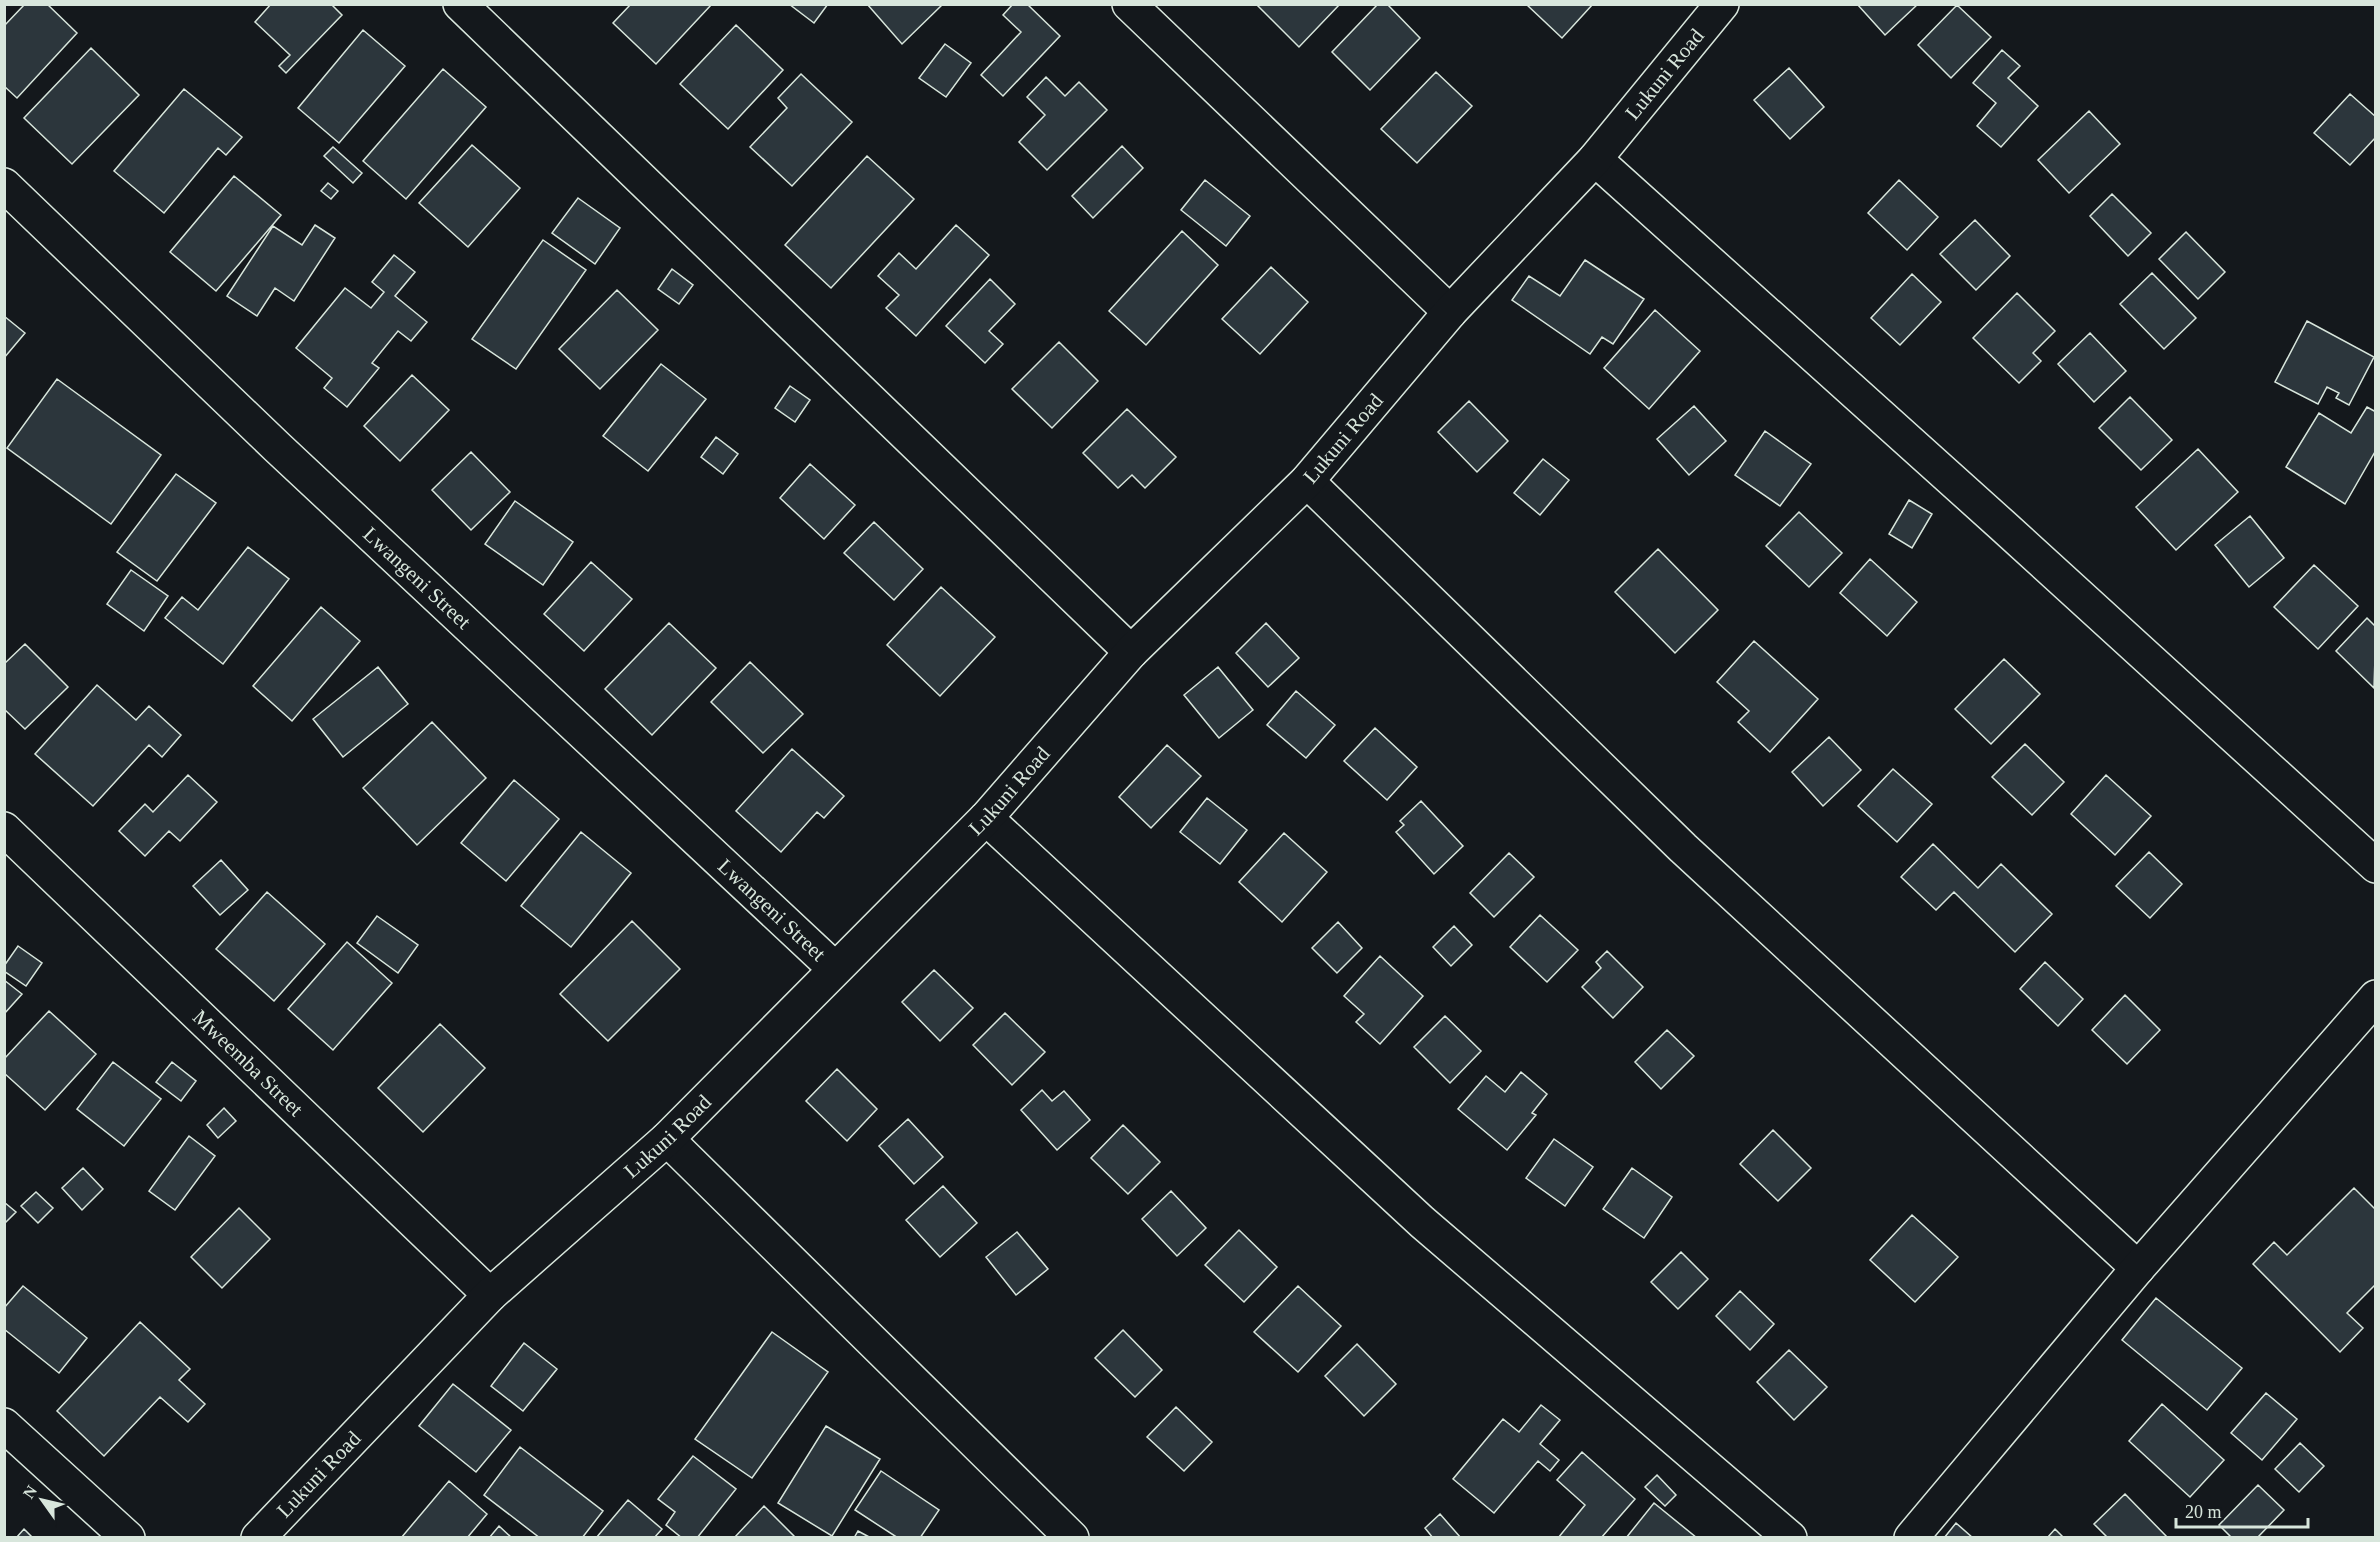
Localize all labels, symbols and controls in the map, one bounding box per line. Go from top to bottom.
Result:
street label: Lukuni Road [1620,24,1709,124]
street label: Lukuni Road [1298,388,1388,488]
street label: Lwangeni Street [358,522,476,634]
street label: Lukuni Road [964,741,1055,840]
street label: Lwangeni Street [713,854,831,966]
street label: Mweemba Street [188,1005,308,1121]
street label: Lukuni Road [619,1090,716,1183]
street label: Lukuni Road [272,1426,366,1523]
north arrow [12,1470,72,1530]
text: N [20,1482,41,1501]
scale bar [2176,1491,2308,1529]
text: 20 m [2185,1502,2222,1522]

